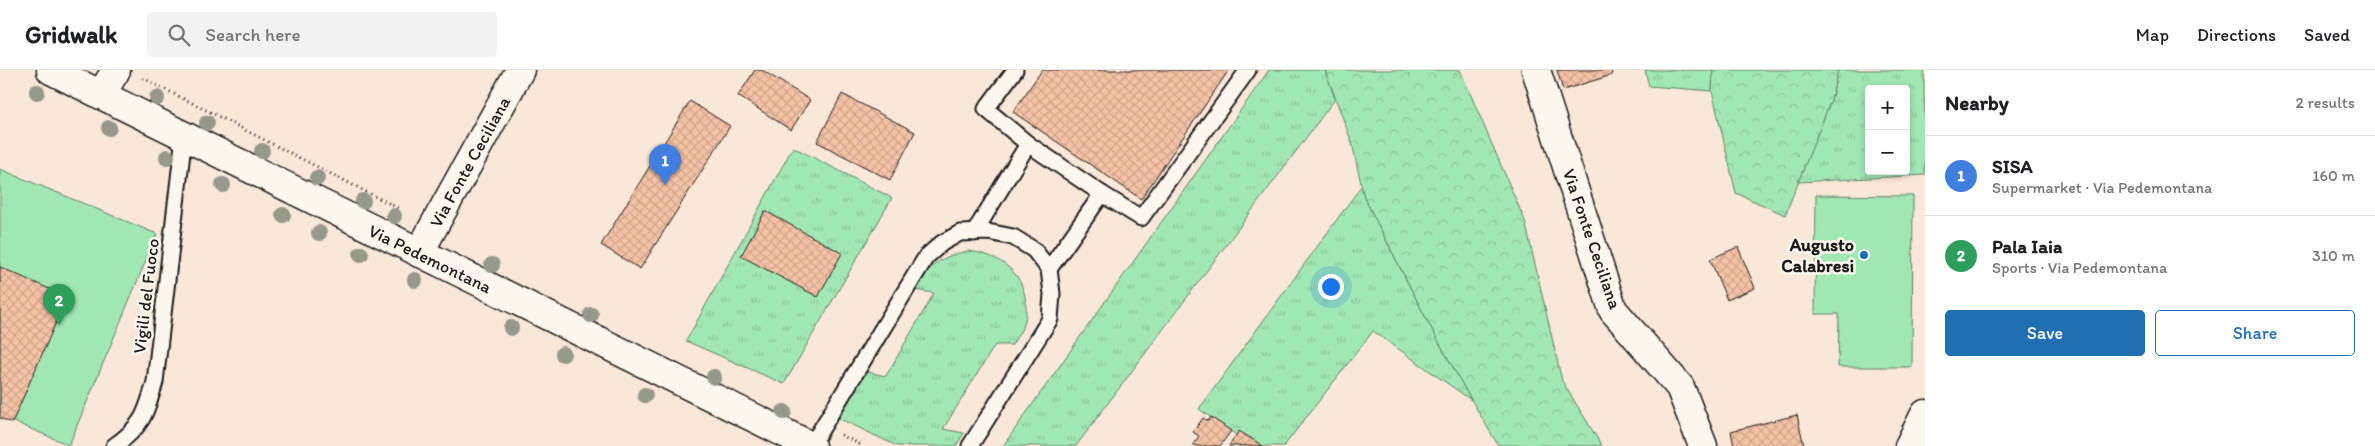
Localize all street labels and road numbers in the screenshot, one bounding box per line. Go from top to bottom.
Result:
street label: Via Fonte Ceciliana [425,92,516,232]
street label: Via Fonte Ceciliana [1558,166,1627,313]
street label: Via Pedemontana [365,220,496,299]
street label: Vigili del Fuoco [128,237,164,355]

